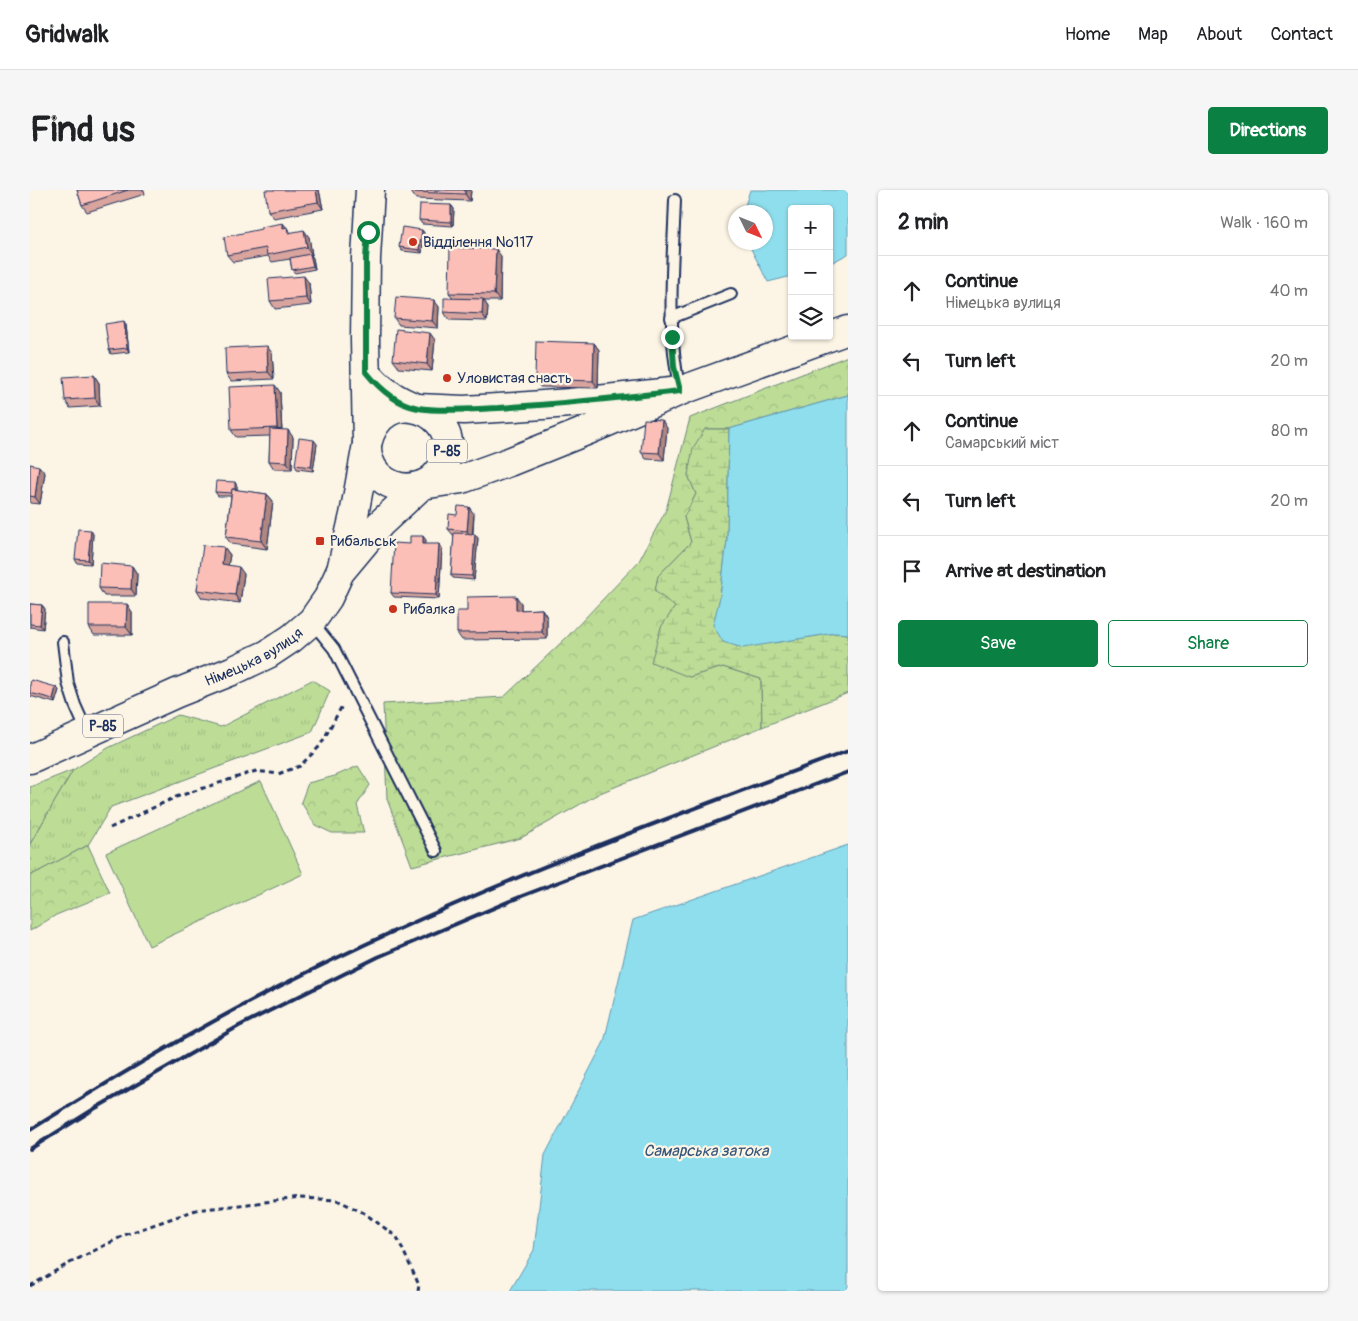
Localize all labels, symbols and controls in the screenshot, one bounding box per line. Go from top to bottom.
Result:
text: Gridwalk [25,20,109,49]
text: Home [1065,23,1110,46]
text: Map [1138,23,1168,46]
text: About [1196,23,1242,46]
text: Contact [1270,23,1333,46]
button: Directions [1208,107,1328,154]
text: Find us [30,108,135,152]
north arrow [728,205,773,250]
map controls [788,205,833,340]
button: + [788,205,833,250]
text: 2 min [898,209,948,236]
text: Walk · 160 m [1220,213,1308,233]
route start [357,221,380,244]
place label: Відділення №117 [423,233,533,252]
marker: Відділення №117 [407,236,419,248]
button: − [788,250,833,295]
text: Continue [945,269,1018,293]
icon: ahead [898,277,926,305]
text: 40 m [1270,281,1308,301]
text: Німецька вулиця [945,293,1061,313]
button: layers [788,295,833,340]
route end [661,326,684,349]
icon: left [898,347,926,375]
text: Turn left [945,349,1015,373]
text: 20 m [1270,351,1308,371]
place label: Уловистая снасть [457,369,572,388]
marker: Уловистая снасть [441,372,453,384]
text: Continue [945,409,1018,433]
icon: ahead [898,417,926,445]
text: 80 m [1271,421,1308,441]
text: Самарський міст [945,433,1059,453]
road number: Р-85 [427,440,467,462]
icon: left [898,487,926,515]
text: Turn left [945,489,1015,513]
text: 20 m [1270,491,1308,511]
place label: Рибальськ [330,532,397,551]
marker: Рибальськ [314,535,326,547]
icon: arrive [898,557,926,585]
text: Arrive at destination [945,559,1106,583]
place label: Рибалка [403,600,455,619]
marker: Рибалка [387,603,399,615]
button: Save [898,620,1098,667]
button: Share [1108,620,1308,667]
street label: Німецька вулиця [202,623,307,690]
road number: Р-85 [83,714,123,738]
water label: Самарська затока [644,1141,770,1161]

